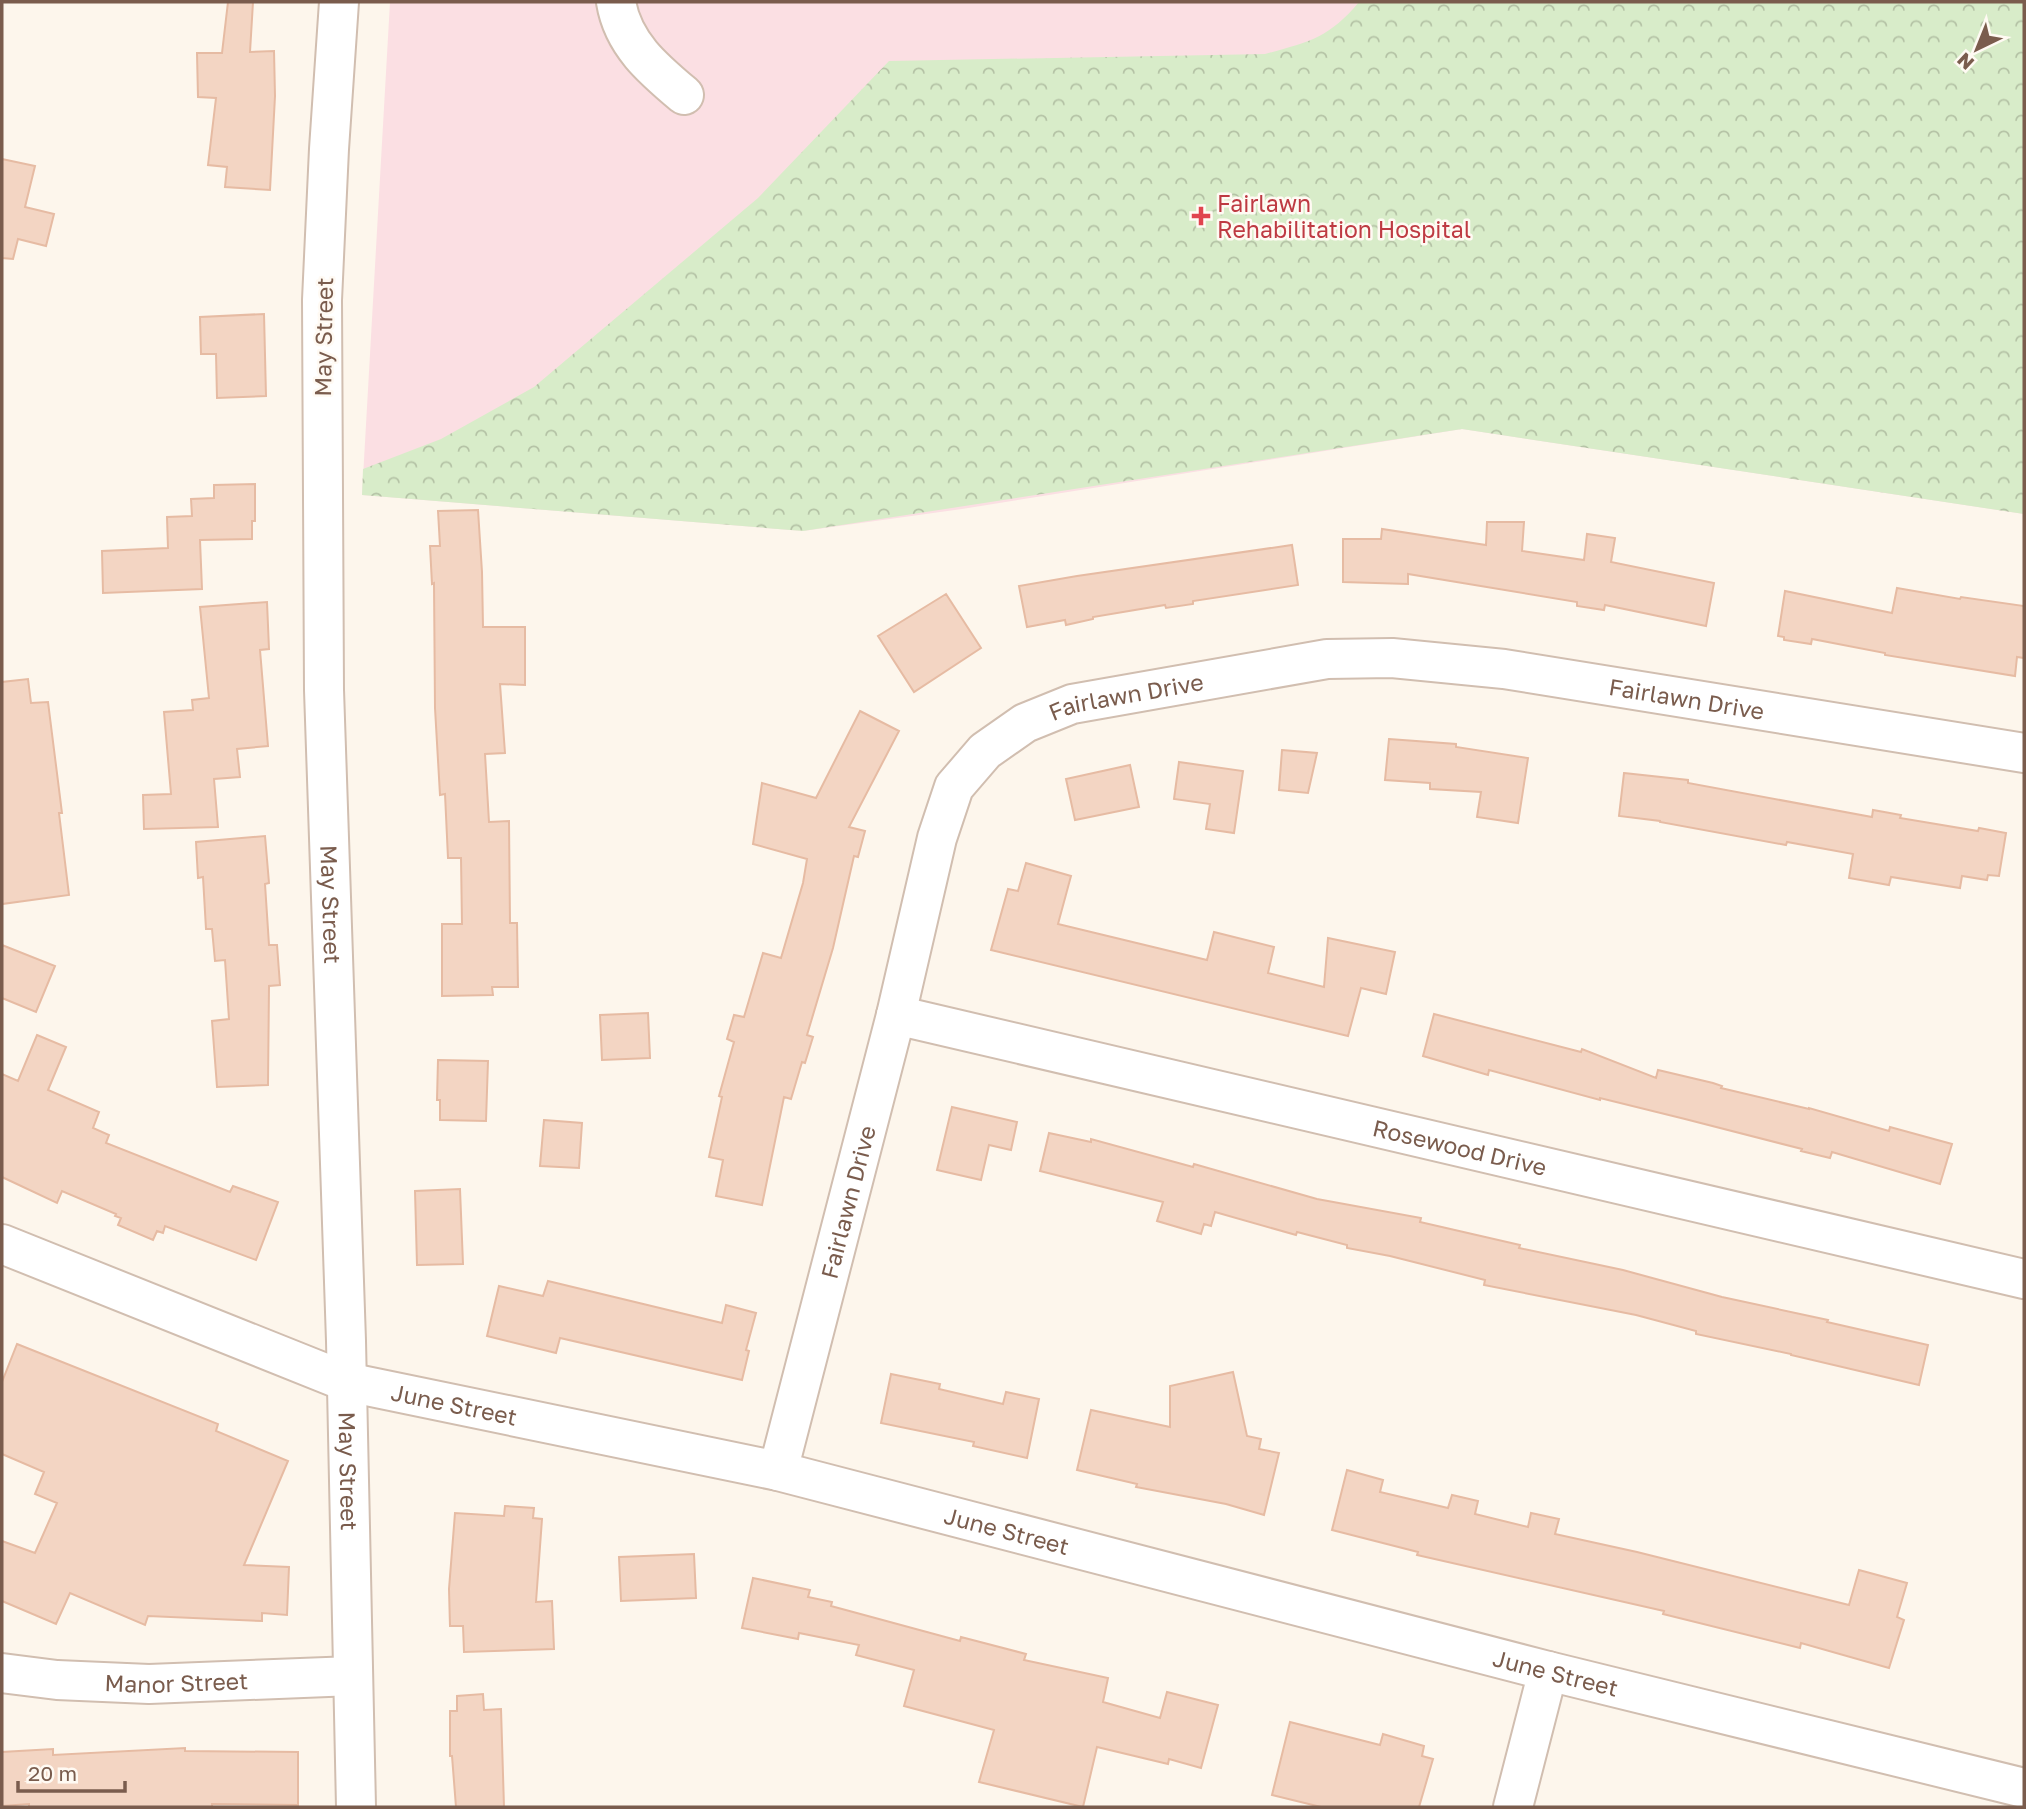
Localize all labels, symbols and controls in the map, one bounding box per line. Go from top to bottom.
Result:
north arrow [1942,14,2012,84]
text: N [1952,48,1978,75]
place label: Fairlawn Rehabilitation Hospital [1217,189,1471,243]
marker: Fairlawn Rehabilitation Hospital [1191,206,1211,226]
street label: May Street [308,277,338,397]
street label: Fairlawn Drive [1044,667,1205,726]
street label: Fairlawn Drive [1607,672,1766,725]
street label: May Street [315,844,347,964]
street label: Rosewood Drive [1370,1113,1549,1181]
street label: Fairlawn Drive [814,1122,881,1281]
street label: June Street [389,1377,520,1431]
street label: May Street [334,1411,364,1531]
street label: June Street [941,1501,1072,1560]
street label: June Street [1490,1643,1621,1702]
street label: Manor Street [104,1666,249,1698]
scale bar [18,1750,124,1794]
text: 20 m [28,1760,77,1786]

